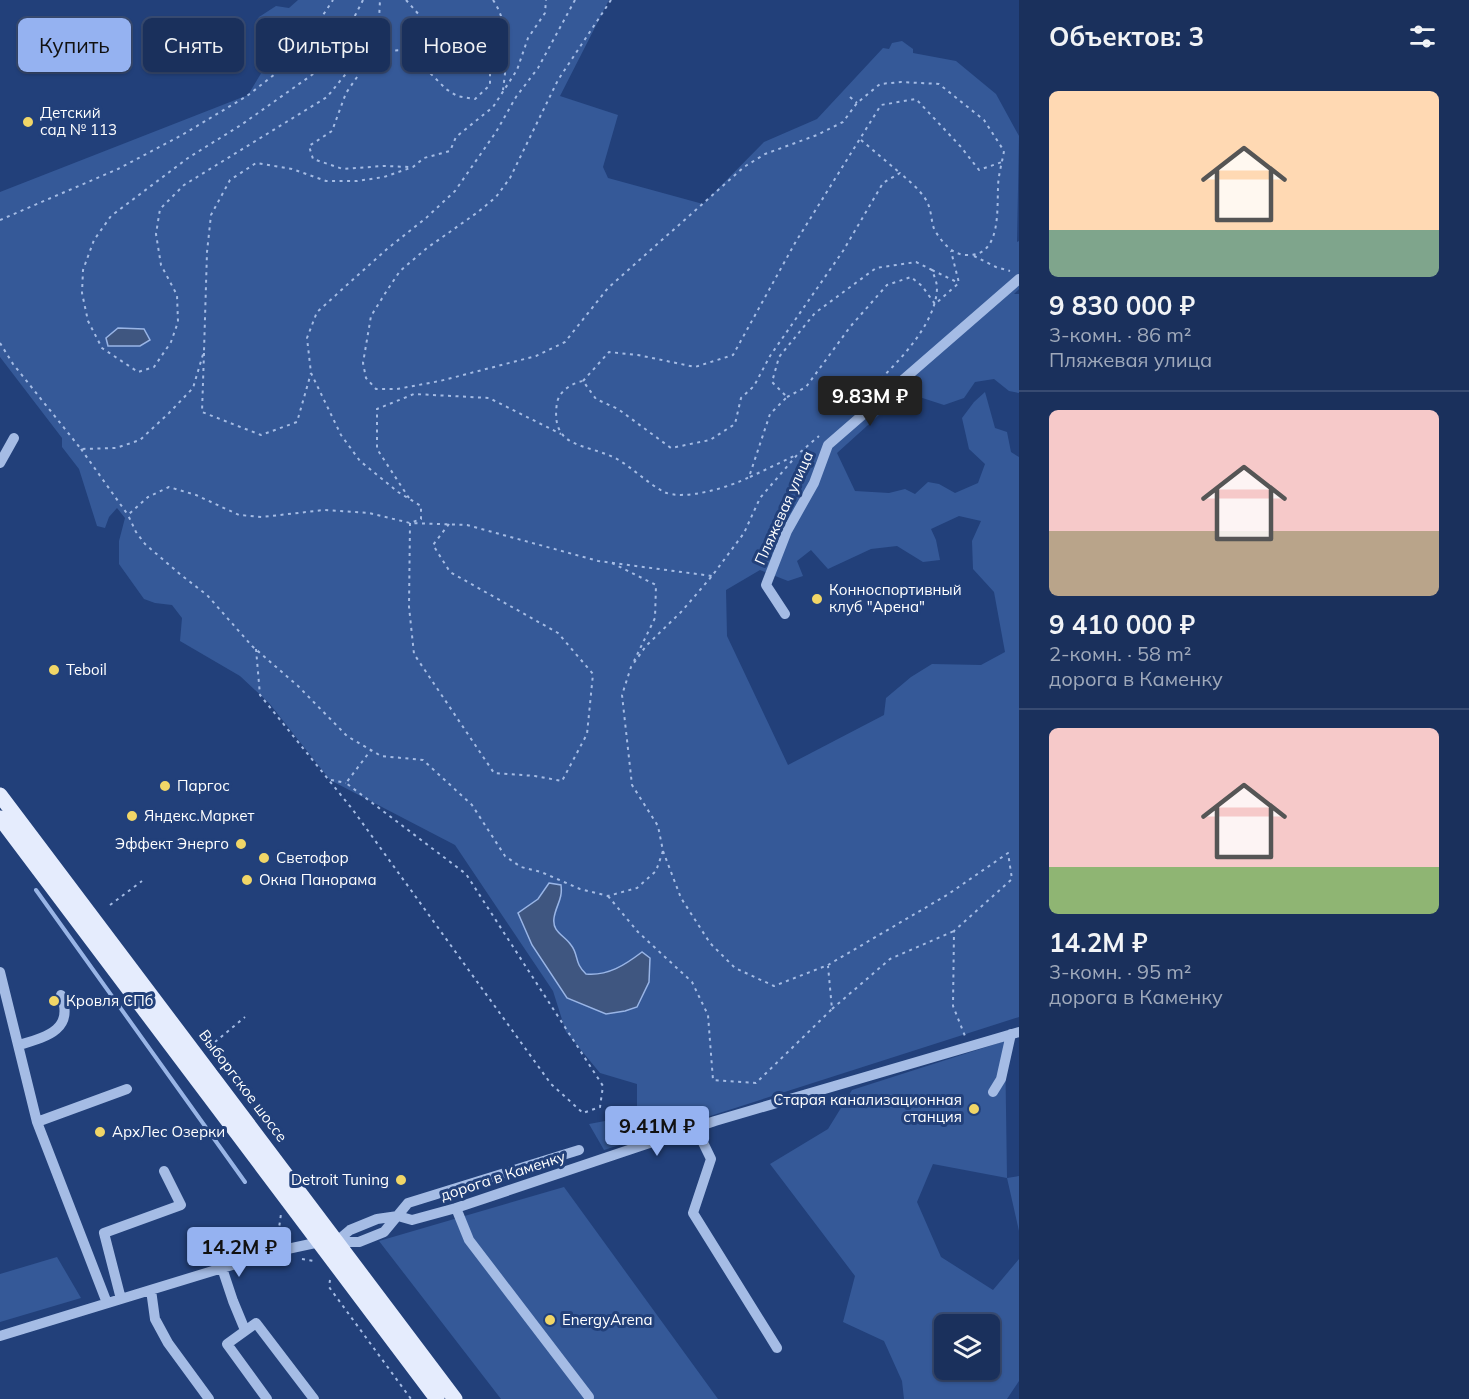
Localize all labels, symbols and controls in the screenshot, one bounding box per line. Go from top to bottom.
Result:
chip: Купить [18,18,131,72]
chip: Снять [143,18,244,72]
chip: Фильтры [256,18,390,72]
chip: Новое [402,18,508,72]
text: Объектов: 3 [1049,20,1204,53]
icon: filters [1406,20,1439,53]
place label: Детский сад № 113 [40,103,117,139]
marker: Детский сад № 113 [21,115,35,129]
icon: home [1190,130,1298,238]
text: 9 830 000 ₽ [1049,289,1195,322]
text: 3-комн. · 86 m² [1049,322,1191,347]
text: Пляжевая улица [1049,347,1212,372]
pin: 9.83M ₽ [815,376,925,427]
text: 9.83M ₽ [832,383,908,408]
street label: Пляжевая улица [750,448,817,568]
icon: home [1190,449,1298,557]
place label: Конноспортивный клуб "Арена" [829,580,962,616]
marker: Конноспортивный клуб "Арена" [810,592,824,606]
text: 9 410 000 ₽ [1049,608,1195,641]
text: 2-комн. · 58 m² [1049,641,1191,666]
place label: Teboil [66,660,107,679]
marker: Teboil [47,663,61,677]
text: дорога в Каменку [1049,666,1223,691]
icon: home [1190,767,1298,875]
place label: Паргос [177,776,230,795]
marker: Паргос [158,779,172,793]
place label: Яндекс.Маркет [144,806,254,825]
marker: Яндекс.Маркет [125,809,139,823]
place label: Эффект Энерго [115,834,229,853]
marker: Эффект Энерго [234,837,248,851]
place label: Светофор [276,848,349,867]
marker: Светофор [257,851,271,865]
place label: Окна Панорама [259,870,377,889]
marker: Окна Панорама [240,873,254,887]
text: 14.2M ₽ [1049,926,1148,959]
text: 3-комн. · 95 m² [1049,959,1191,984]
text: дорога в Каменку [1049,984,1223,1009]
place label: Кровля СПб [66,991,154,1010]
marker: Кровля СПб [47,994,61,1008]
street label: Выборгское шоссе [195,1026,292,1146]
place label: Старая канализационная станция [773,1090,962,1126]
marker: Старая канализационная станция [967,1102,981,1116]
pin: 9.41M ₽ [602,1106,712,1157]
text: 9.41M ₽ [619,1113,695,1138]
place label: АрхЛес Озерки [112,1122,225,1141]
marker: АрхЛес Озерки [93,1125,107,1139]
street label: дорога в Каменку [438,1146,568,1205]
place label: Detroit Tuning [291,1170,389,1189]
marker: Detroit Tuning [394,1173,408,1187]
pin: 14.2M ₽ [184,1227,294,1278]
text: 14.2M ₽ [201,1234,277,1259]
place label: EnergyArena [562,1310,652,1329]
marker: EnergyArena [543,1313,557,1327]
map controls [934,1314,1000,1380]
button: layers [934,1314,1000,1380]

